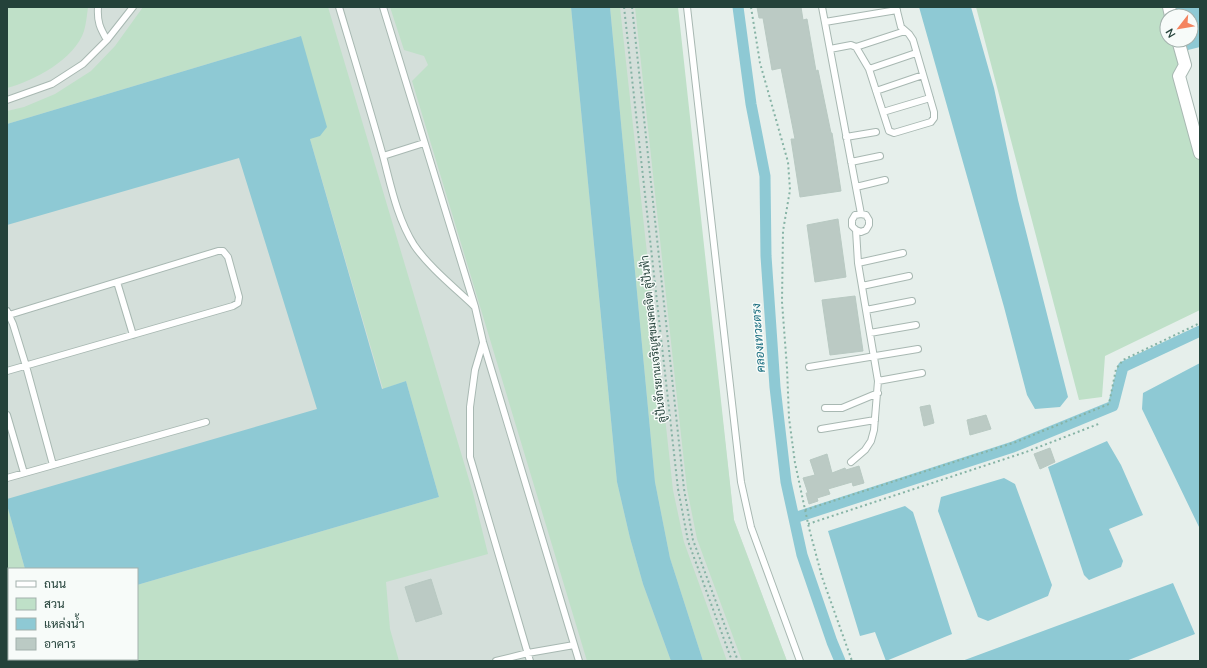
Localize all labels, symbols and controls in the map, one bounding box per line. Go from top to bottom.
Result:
north arrow [1159,8,1199,48]
text: N [1162,26,1179,40]
street label: ลู่ปั่นจักรยานเจริญสุขมงคลจิต ลู่ปั่นฟ้า [634,254,671,424]
water label: คลองเทวะตรง [748,302,768,373]
legend [8,568,138,660]
text: ถนน [44,576,67,591]
text: สวน [44,596,65,611]
text: แหล่งน้ำ [44,613,84,631]
text: อาคาร [44,636,76,651]

